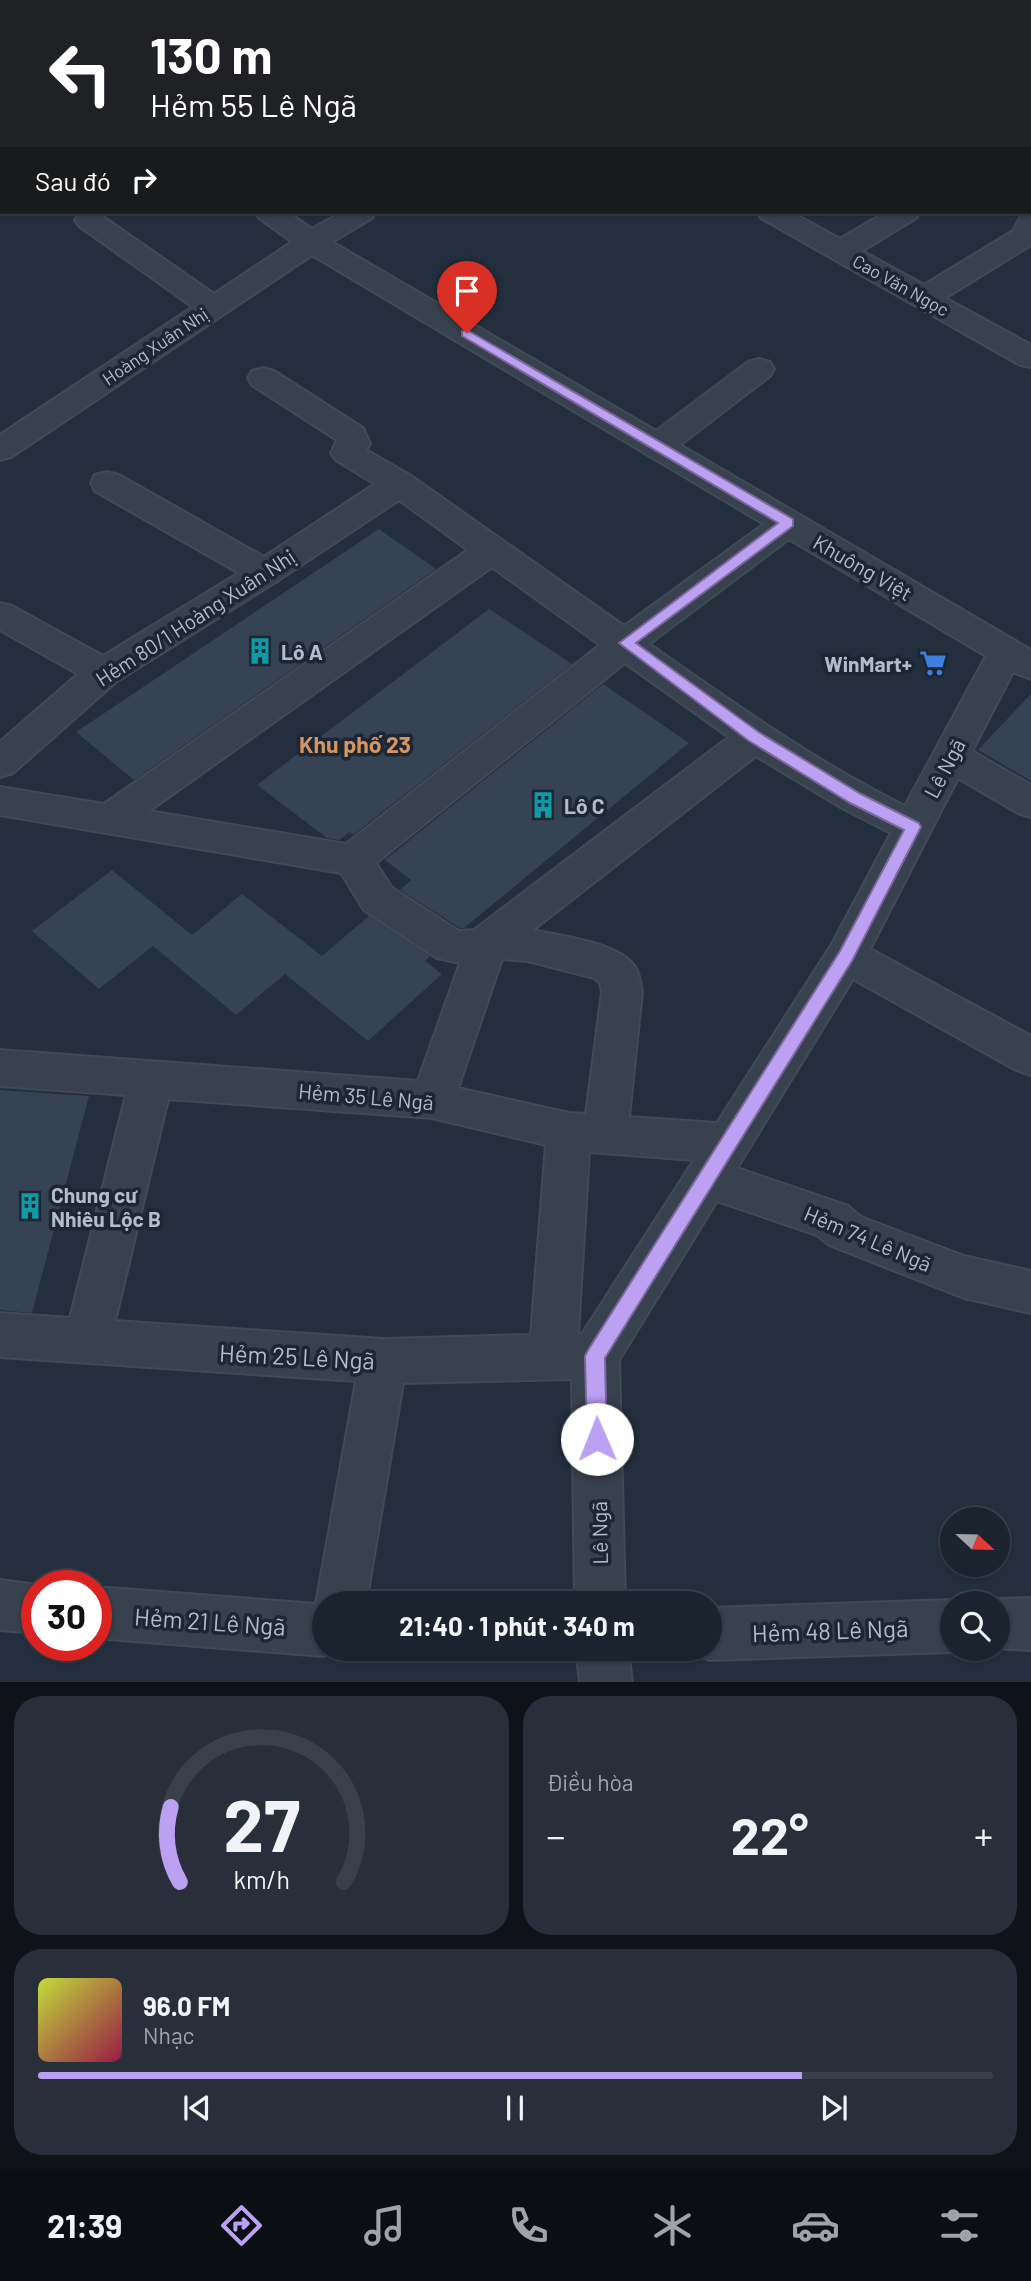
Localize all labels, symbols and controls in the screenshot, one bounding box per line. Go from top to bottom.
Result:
text: 130 m [150,25,272,84]
icon: left [35,28,126,119]
text: Hẻm 55 Lê Ngã [150,85,357,123]
icon: right [125,161,163,199]
text: Sau đó [35,165,111,196]
street label: Cao Văn Ngọc [849,250,953,320]
pin [437,261,497,333]
icon: arrive [448,272,486,310]
street label: Hoàng Xuân Nhị [98,303,212,389]
street label: Khuông Việt [809,529,917,605]
street label: Hẻm 80/1 Hoàng Xuân Nhị [91,543,299,691]
building icon: Lô A [245,636,275,666]
place label: Lô A [281,639,323,664]
supermarket icon: WinMart+ [918,648,948,678]
place label: WinMart+ [824,651,912,676]
district label: Khu phố 23 [299,730,411,758]
street label: Lê Ngã [918,734,970,802]
building icon: Lô C [528,790,558,820]
place label: Lô C [564,793,605,818]
street label: Hẻm 35 Lê Ngã [297,1078,435,1114]
place label: Chung cư Nhiêu Lộc B [51,1182,161,1231]
building icon: Chung cư Nhiêu Lộc B [15,1191,45,1221]
street label: Hẻm 74 Lê Ngã [801,1200,935,1276]
street label: Hẻm 25 Lê Ngã [219,1337,375,1375]
position arrow [560,1402,634,1476]
street label: Lê Ngã [586,1501,612,1565]
north arrow [940,1507,1010,1577]
map controls [940,1507,1010,1661]
speed limit sign: 30 [21,1570,112,1661]
button: search [940,1591,1010,1661]
street label: Hẻm 21 Lê Ngã [133,1601,287,1641]
text: 21:40 · 1 phút · 340 m [399,1610,635,1641]
street label: Hẻm 48 Lê Ngã [751,1613,909,1647]
text: Điều hòa [547,1768,634,1796]
text: 27 [223,1779,300,1867]
text: 22° [731,1803,809,1865]
text: − [547,1812,566,1858]
text: + [974,1812,993,1858]
text: km/h [233,1863,290,1893]
text: 96.0 FM [143,1990,230,2021]
text: Nhạc [143,2021,194,2049]
icon: previous [178,2089,216,2127]
icon: pause [496,2089,534,2127]
icon: next [815,2089,853,2127]
icon: directions [217,2201,266,2250]
icon: music [360,2201,409,2250]
icon: phone [504,2201,553,2250]
icon: climate [648,2201,697,2250]
icon: car [791,2201,840,2250]
icon: filters [935,2201,984,2250]
text: 21:39 [47,2206,122,2244]

